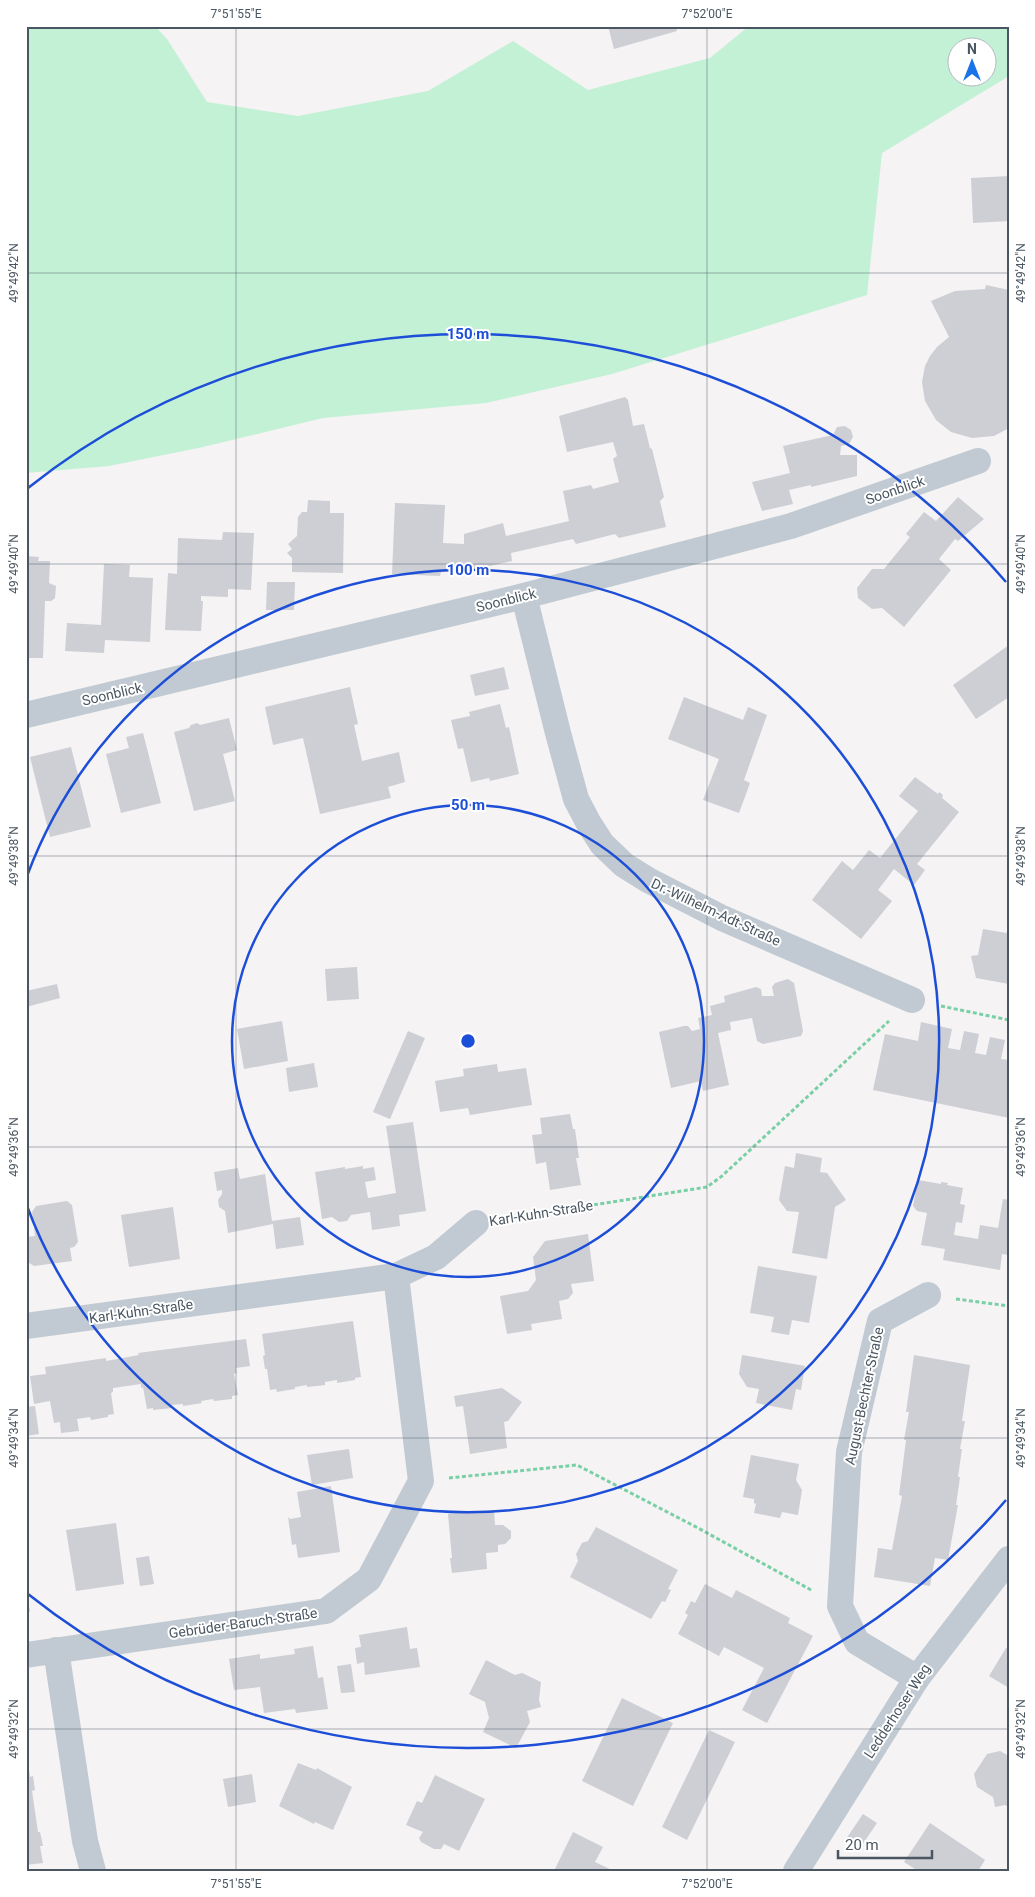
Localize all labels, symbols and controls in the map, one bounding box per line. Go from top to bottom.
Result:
text: 7°51'55"E [211,7,262,21]
text: 7°52'00"E [682,7,733,21]
north arrow [948,38,998,88]
text: N [967,41,977,57]
text: 49°49'42"N [7,243,21,303]
text: 49°49'42"N [1014,243,1028,303]
text: 150 m [447,325,489,343]
street label: Soonblick [864,472,927,508]
text: 49°49'40"N [7,534,21,594]
text: 49°49'40"N [1014,534,1028,594]
text: 100 m [447,561,489,579]
street label: Soonblick [474,585,538,615]
street label: Soonblick [80,679,144,709]
text: 50 m [451,796,485,814]
text: 49°49'38"N [7,826,21,886]
text: 49°49'38"N [1014,826,1028,886]
street label: Dr.-Wilhelm-Adt-Straße [649,875,783,949]
centre of rings [459,1032,477,1050]
text: 49°49'36"N [7,1117,21,1177]
text: 49°49'36"N [1014,1117,1028,1177]
street label: Karl-Kuhn-Straße [488,1197,594,1229]
street label: Karl-Kuhn-Straße [88,1296,194,1326]
street label: August-Bechter-Straße [842,1326,886,1466]
text: 49°49'34"N [7,1408,21,1468]
text: 49°49'34"N [1014,1408,1028,1468]
street label: Gebrüder-Baruch-Straße [168,1605,318,1641]
street label: Ledderhoser Weg [861,1661,933,1761]
text: 49°49'32"N [7,1699,21,1759]
text: 49°49'32"N [1014,1699,1028,1759]
scale bar [838,1827,931,1859]
text: 20 m [845,1836,879,1854]
text: 7°51'55"E [211,1877,262,1891]
text: 7°52'00"E [682,1877,733,1891]

